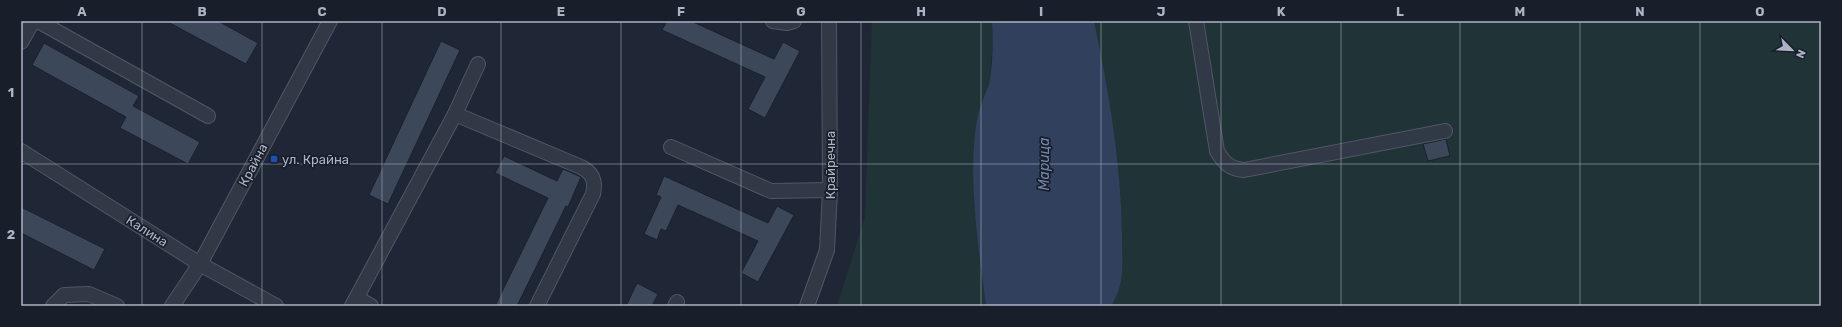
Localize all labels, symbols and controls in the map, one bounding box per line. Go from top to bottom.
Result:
text: A [77,4,87,19]
text: B [197,4,207,19]
text: C [317,4,327,19]
text: D [437,4,447,19]
text: E [557,4,565,19]
text: F [677,4,685,19]
text: G [796,4,806,19]
text: H [916,4,926,19]
text: I [1039,4,1043,19]
text: J [1157,4,1165,19]
text: K [1277,4,1286,19]
text: L [1396,4,1404,19]
text: M [1515,4,1525,19]
text: N [1635,4,1645,19]
text: O [1755,4,1765,19]
north arrow [1772,30,1812,70]
text: N [1793,48,1808,60]
text: 1 [8,85,14,100]
street label: Крайречна [823,131,838,199]
water label: Марица [1036,137,1053,191]
street label: Крайна [236,141,270,189]
place label: ул. Крайна [282,152,349,167]
marker: ул. Крайна [269,154,279,164]
street label: Калина [124,212,170,250]
text: 2 [7,227,15,242]

